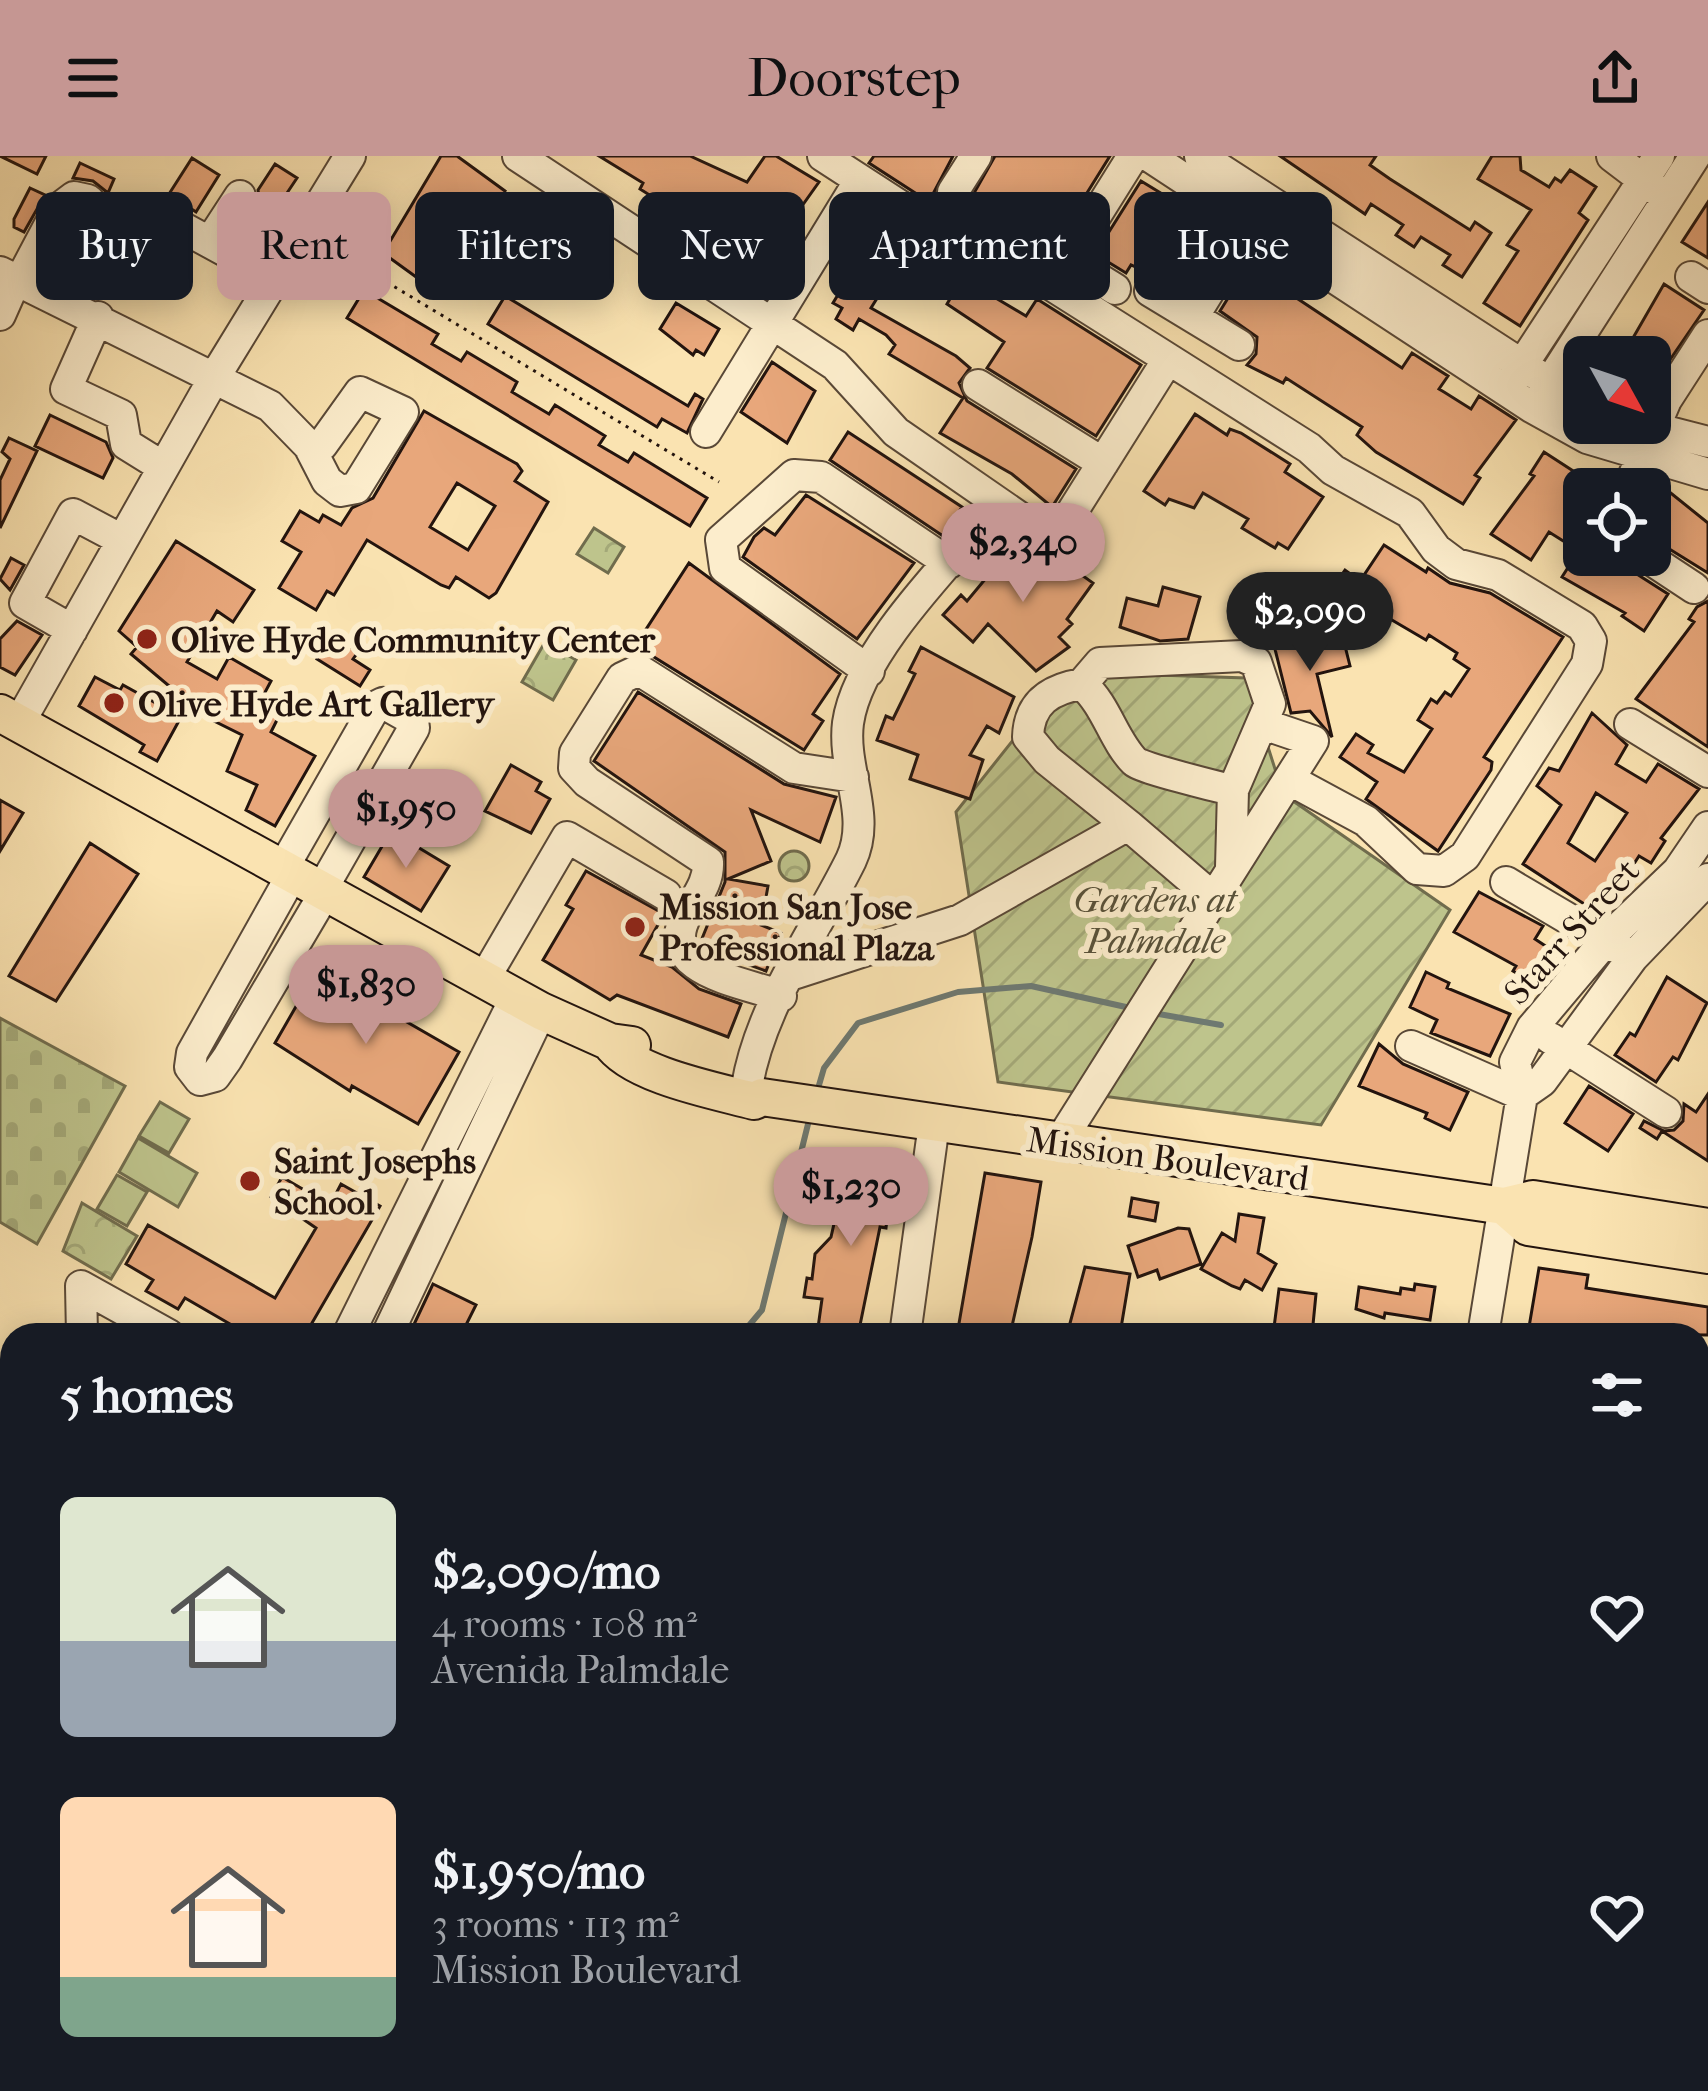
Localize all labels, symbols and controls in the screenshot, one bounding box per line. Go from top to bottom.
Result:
icon: menu [60,45,126,111]
icon: share [1582,45,1648,111]
text: Doorstep [747,47,961,110]
chip: Buy [36,192,193,300]
chip: Rent [217,192,391,300]
chip: Filters [415,192,614,300]
chip: New [638,192,805,300]
chip: Apartment [829,192,1110,300]
chip: House [1134,192,1332,300]
north arrow [1563,336,1671,444]
map controls [1563,336,1671,576]
button: locate [1563,468,1671,576]
pin: $2,340 [925,503,1121,605]
text: $2,340 [968,519,1078,565]
pin: $2,090 [1212,572,1408,674]
text: $2,090 [1253,588,1367,634]
place label: Olive Hyde Community Center [171,619,656,661]
marker: Olive Hyde Community Center [134,626,160,652]
place label: Olive Hyde Art Gallery [138,683,495,725]
marker: Olive Hyde Art Gallery [101,690,127,716]
pin: $1,950 [308,769,504,871]
text: $1,950 [355,785,457,831]
street label: Starr Street [1495,850,1648,1013]
park label: Gardens at Palmdale [1073,879,1239,962]
place label: Mission San Jose Professional Plaza [659,886,935,969]
marker: Mission San Jose Professional Plaza [622,914,648,940]
pin: $1,830 [268,945,464,1047]
text: $1,830 [316,961,416,1007]
street label: Mission Boulevard [1024,1118,1312,1200]
place label: Saint Josephs School [274,1140,476,1223]
pin: $1,230 [753,1147,949,1249]
text: $1,230 [800,1163,902,1209]
marker: Saint Josephs School [237,1168,263,1194]
icon: filters [1584,1362,1650,1428]
text: 5 homes [60,1365,233,1425]
text: $2,090/mo [432,1541,660,1601]
icon: home [156,1545,300,1689]
icon: heart [1584,1584,1650,1650]
text: 4 rooms · 108 m² [432,1601,697,1647]
text: Avenida Palmdale [432,1647,729,1693]
text: $1,950/mo [432,1841,645,1901]
icon: home [156,1845,300,1989]
icon: heart [1584,1884,1650,1950]
text: 3 rooms · 113 m² [432,1901,679,1947]
text: Mission Boulevard [432,1947,741,1993]

